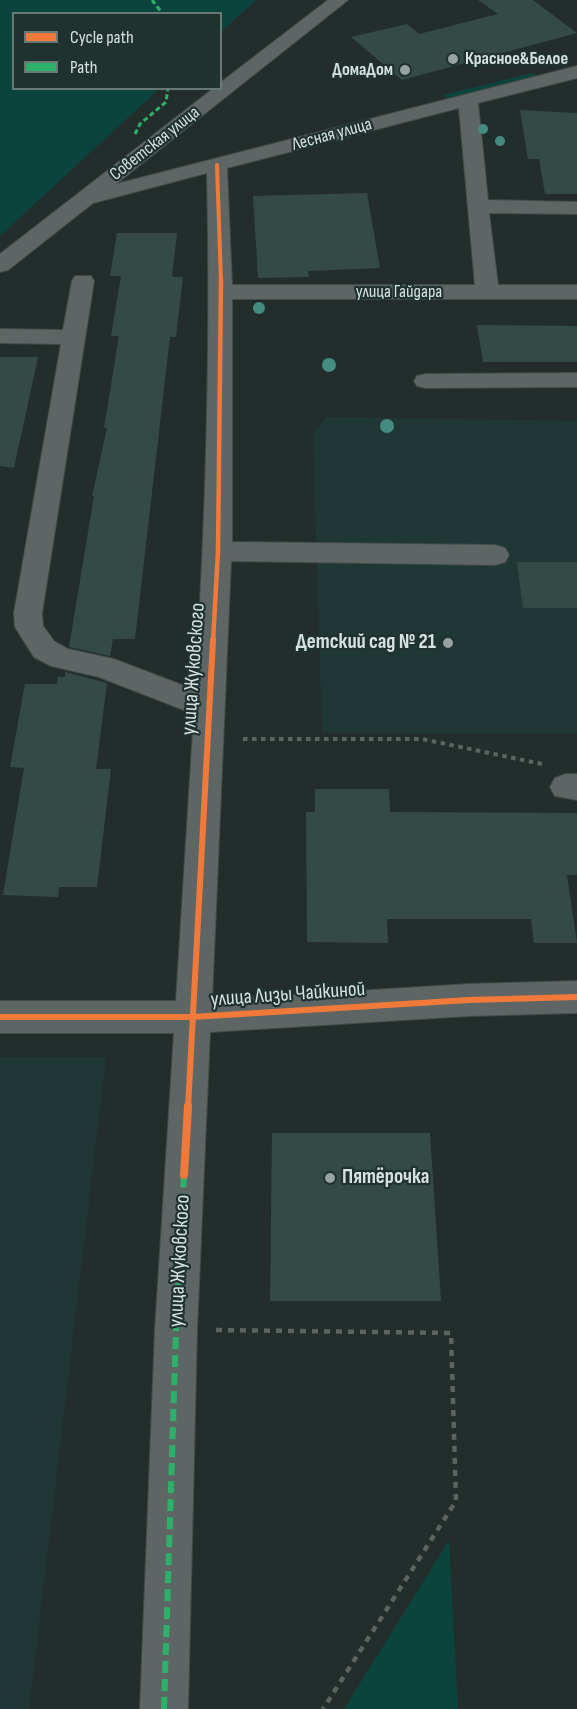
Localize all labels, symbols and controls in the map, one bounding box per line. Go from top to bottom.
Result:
legend [12,12,222,90]
text: Cycle path [70,27,134,48]
place label: Красное&Белое [465,48,568,70]
marker: Красное&Белое [446,52,460,66]
text: Path [70,57,98,78]
place label: ДомаДом [332,59,393,81]
marker: ДомаДом [398,63,412,77]
street label: Советская улица [106,102,204,186]
street label: Лесная улица [290,114,374,156]
street label: улица Гайдара [356,281,442,303]
street label: улица Жуковского [177,602,211,736]
place label: Детский сад № 21 [296,630,436,656]
marker: Детский сад № 21 [441,636,455,650]
street label: улица Лизы Чайкиной [210,977,366,1013]
place label: Пятёрочка [342,1165,429,1191]
marker: Пятёрочка [323,1171,337,1185]
street label: улица Жуковского [164,1194,196,1328]

